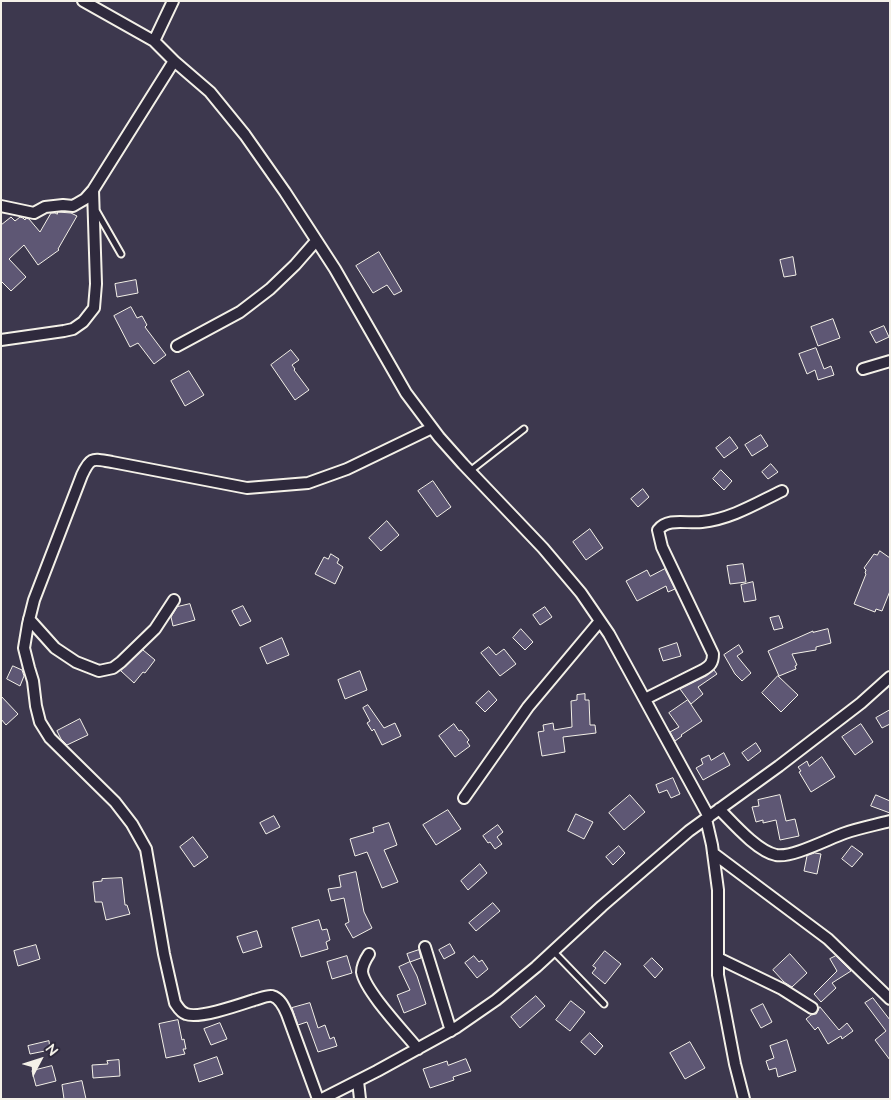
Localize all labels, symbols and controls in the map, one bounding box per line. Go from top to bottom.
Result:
north arrow [15,1035,65,1085]
text: N [41,1041,62,1060]

